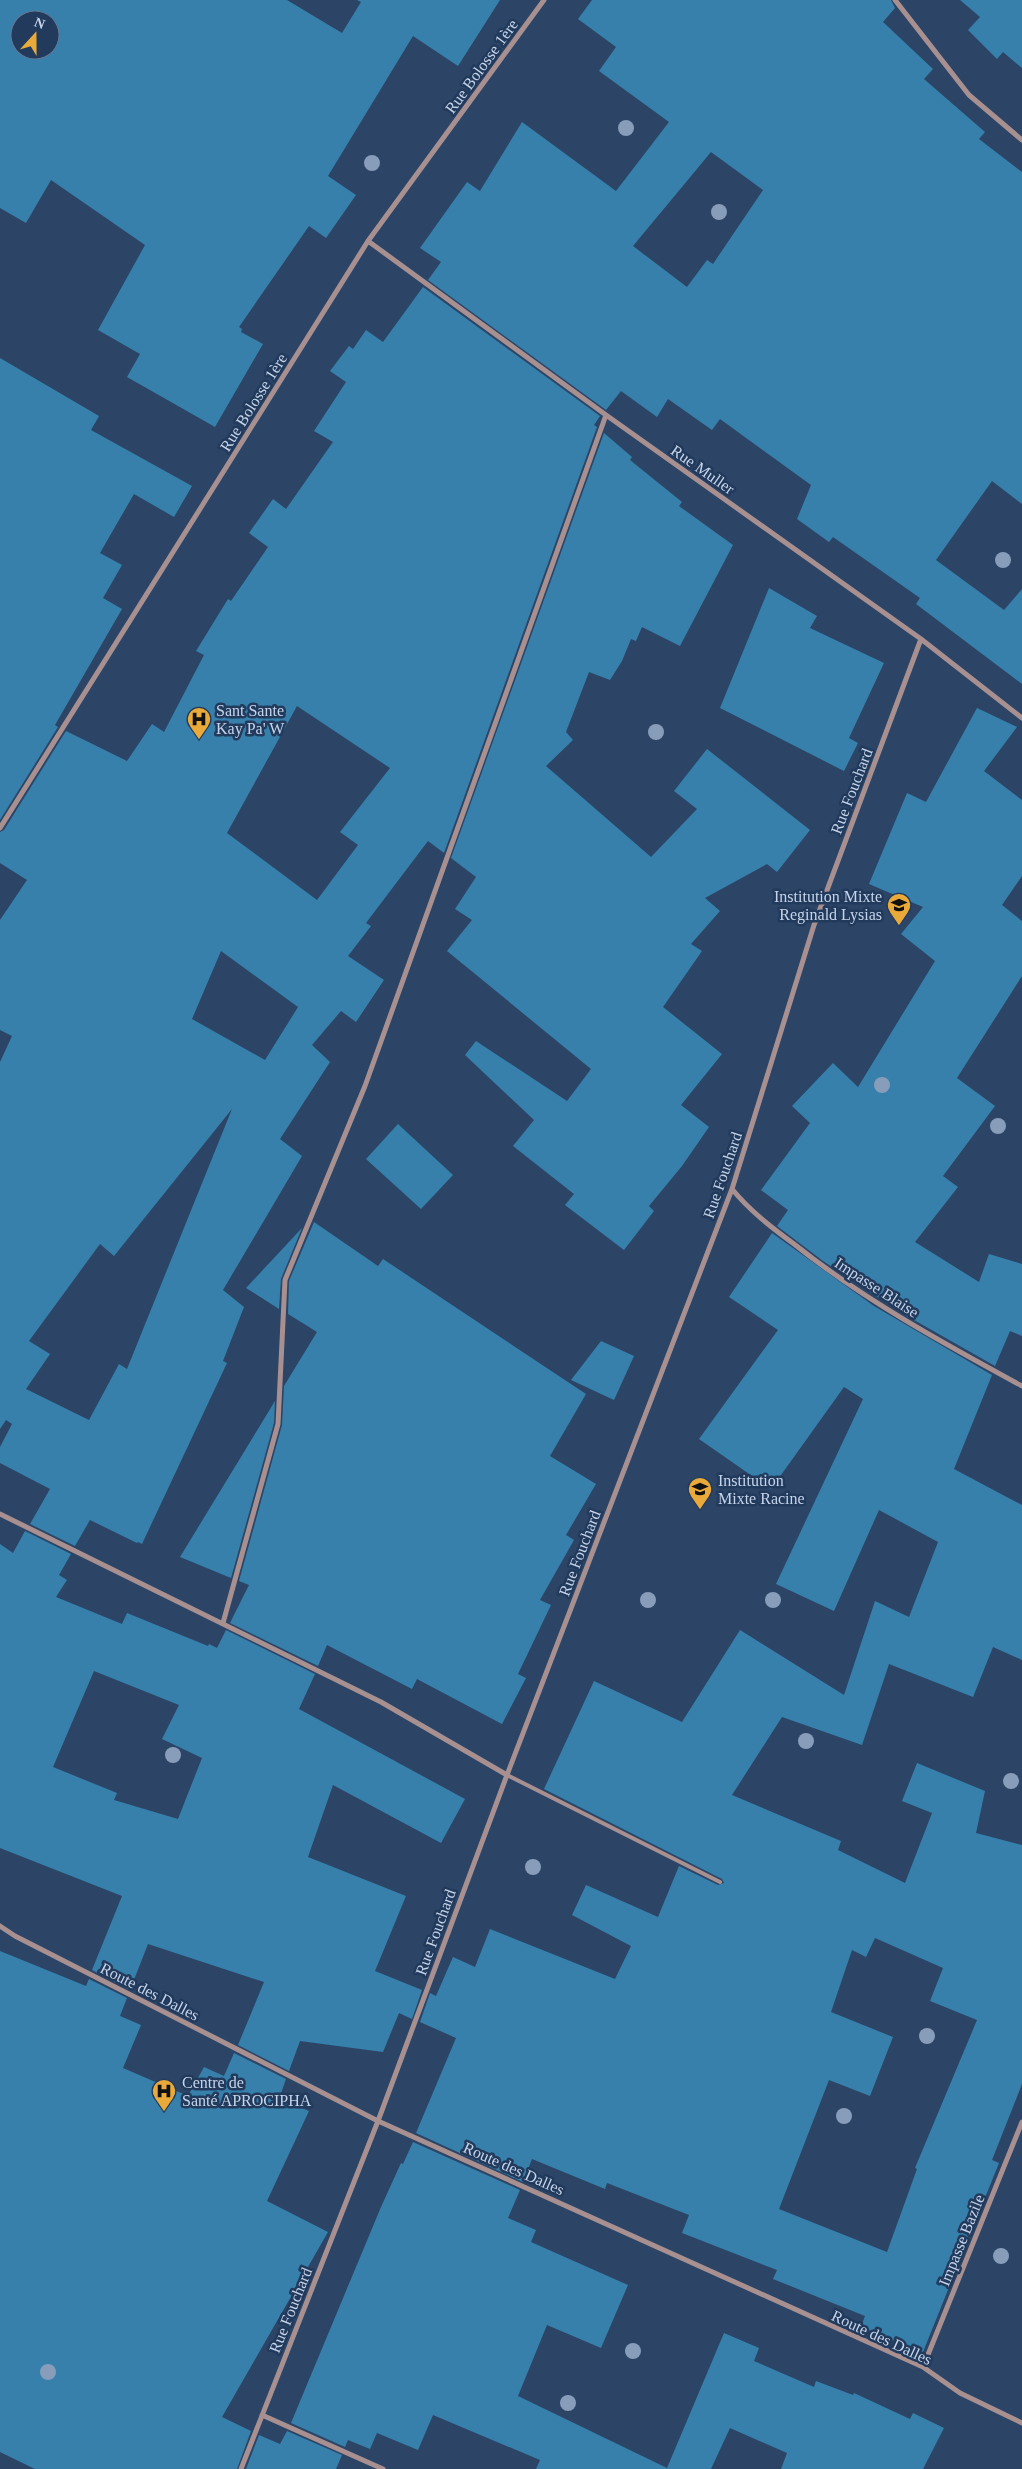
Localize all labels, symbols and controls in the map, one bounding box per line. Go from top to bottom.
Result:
north arrow [10,10,60,60]
text: N [32,15,47,32]
street label: Rue Bolosse 1ère [442,16,521,117]
street label: Rue Bolosse 1ère [217,350,290,454]
street label: Rue Muller [668,441,738,498]
place label: Sant Sante Kay Pa' W [216,702,285,738]
hospital icon: Sant Sante Kay Pa' W [186,706,212,740]
street label: Rue Fouchard [827,746,876,836]
place label: Institution Mixte Reginald Lysias [774,888,882,924]
school or university icon: Institution Mixte Reginald Lysias [886,892,912,926]
street label: Rue Fouchard [700,1130,745,1221]
street label: Impasse Blaise [831,1254,922,1322]
place label: Institution Mixte Racine [718,1472,805,1507]
school or university icon: Institution Mixte Racine [687,1476,713,1510]
street label: Rue Fouchard [555,1508,604,1598]
street label: Rue Fouchard [412,1887,459,1977]
street label: Route des Dalles [98,1959,202,2024]
place label: Centre de Santé APROCIPHA [182,2074,312,2109]
hospital icon: Centre de Santé APROCIPHA [151,2078,177,2112]
street label: Route des Dalles [461,2139,567,2198]
street label: Impasse Bazile [935,2192,988,2289]
street label: Rue Fouchard [266,2265,315,2355]
street label: Route des Dalles [829,2307,935,2368]

